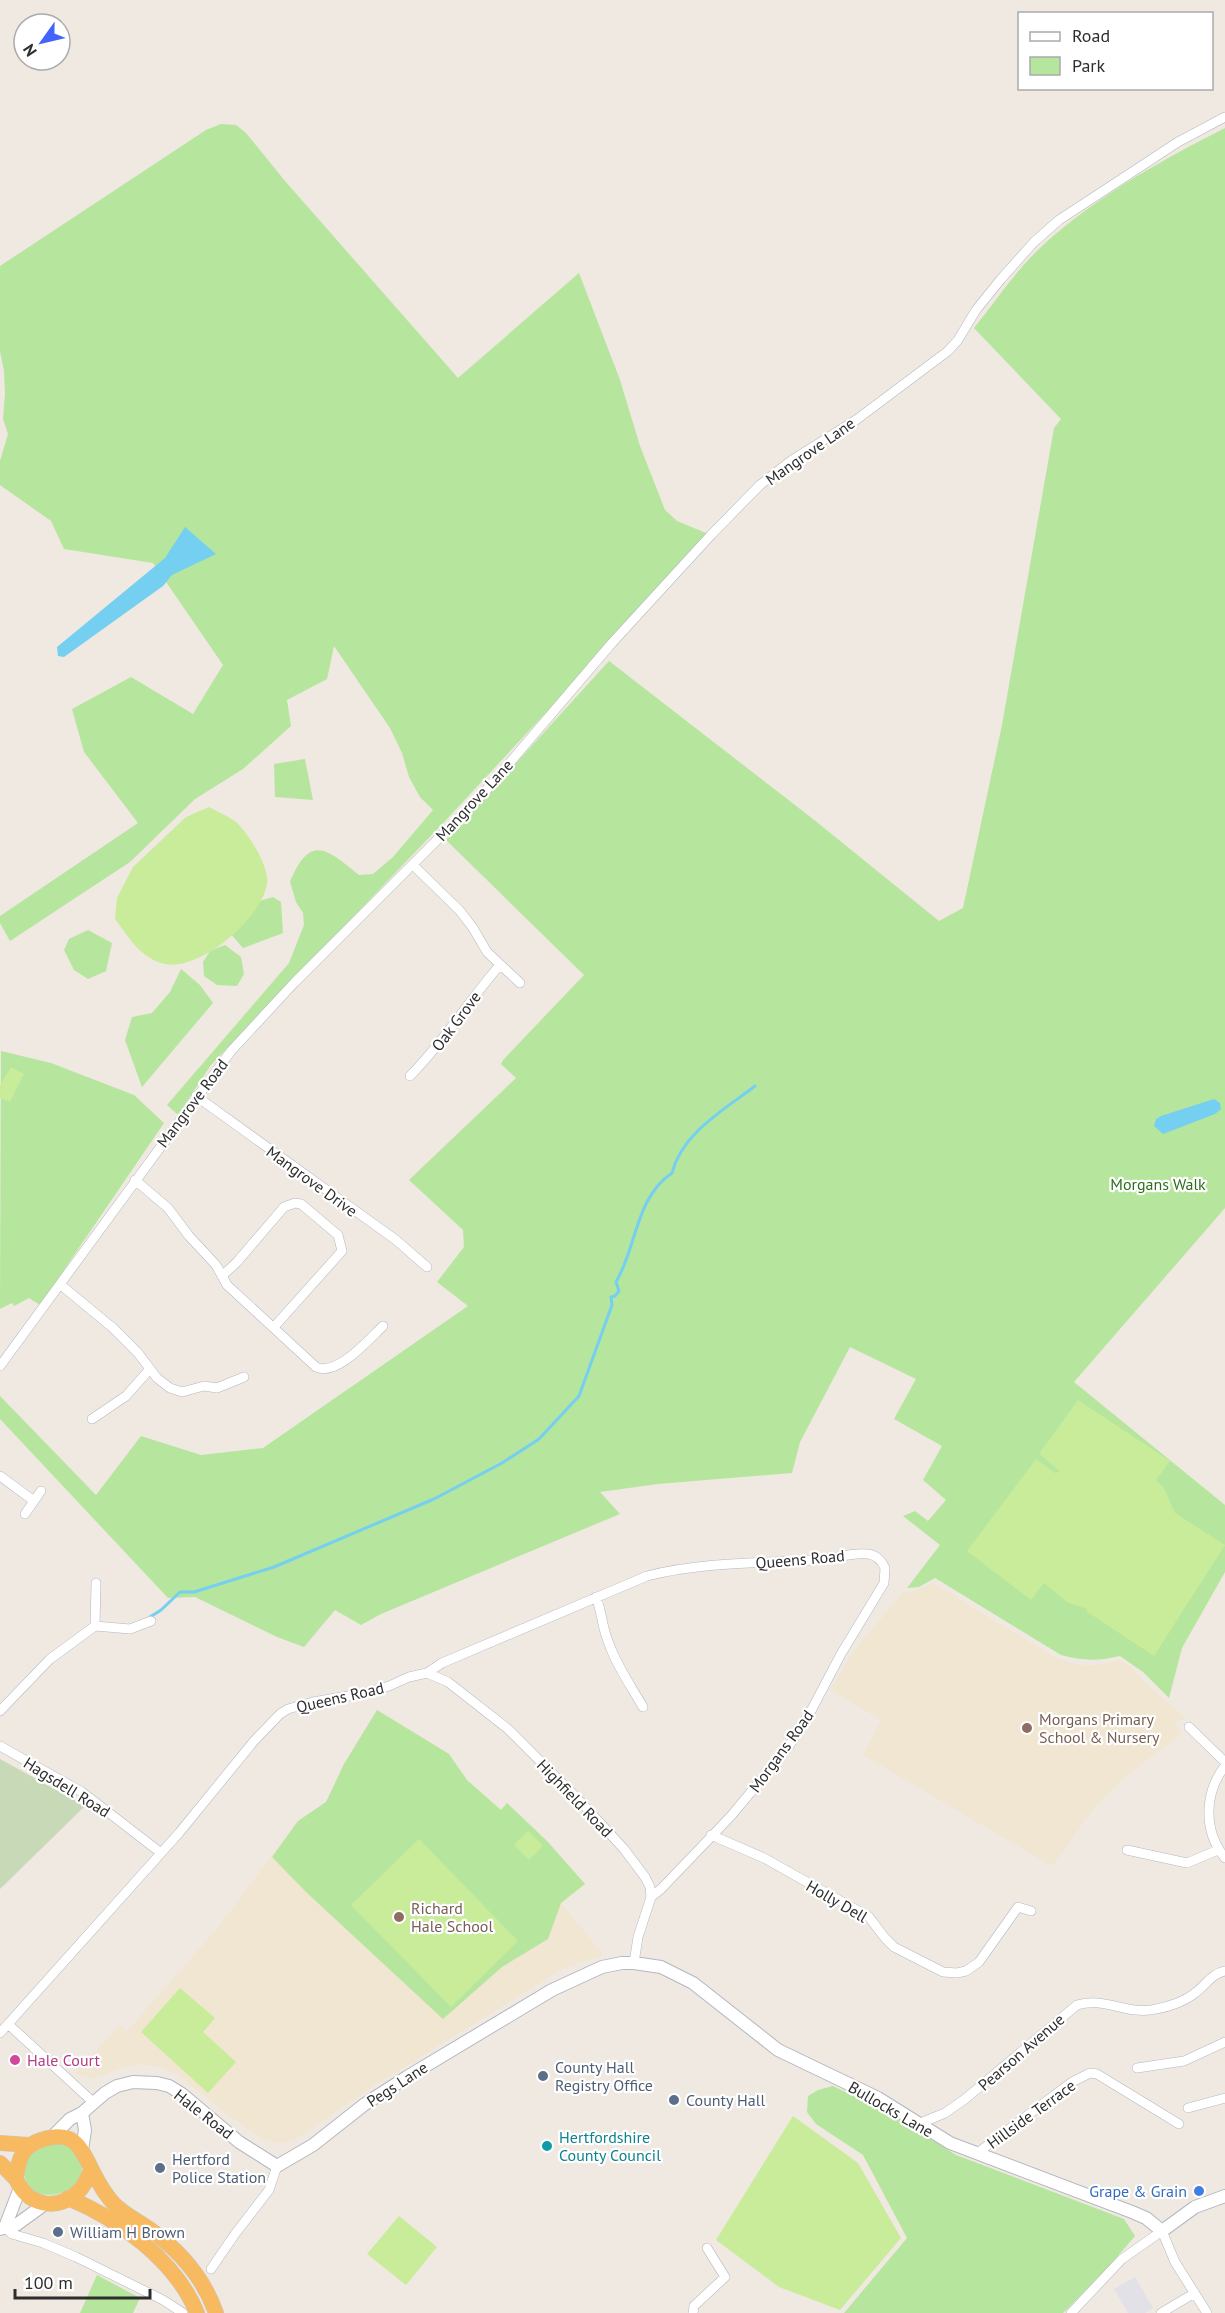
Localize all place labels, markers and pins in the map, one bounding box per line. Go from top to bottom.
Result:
place label: Morgans Primary School & Nursery [1039,1709,1160,1747]
marker: Morgans Primary School & Nursery [1020,1721,1034,1735]
place label: Richard Hale School [411,1898,493,1936]
marker: Richard Hale School [392,1910,406,1924]
place label: Hale Court [27,2050,100,2070]
marker: Hale Court [8,2053,22,2067]
place label: County Hall Registry Office [555,2057,653,2095]
marker: County Hall Registry Office [536,2069,550,2083]
place label: County Hall [686,2090,765,2110]
marker: County Hall [667,2093,681,2107]
place label: Hertfordshire County Council [559,2127,661,2165]
marker: Hertfordshire County Council [540,2139,554,2153]
place label: Hertford Police Station [172,2149,266,2187]
marker: Hertford Police Station [153,2161,167,2175]
place label: Grape & Grain [1089,2181,1187,2201]
marker: Grape & Grain [1192,2184,1206,2198]
place label: William H Brown [70,2222,185,2242]
marker: William H Brown [51,2225,65,2239]

